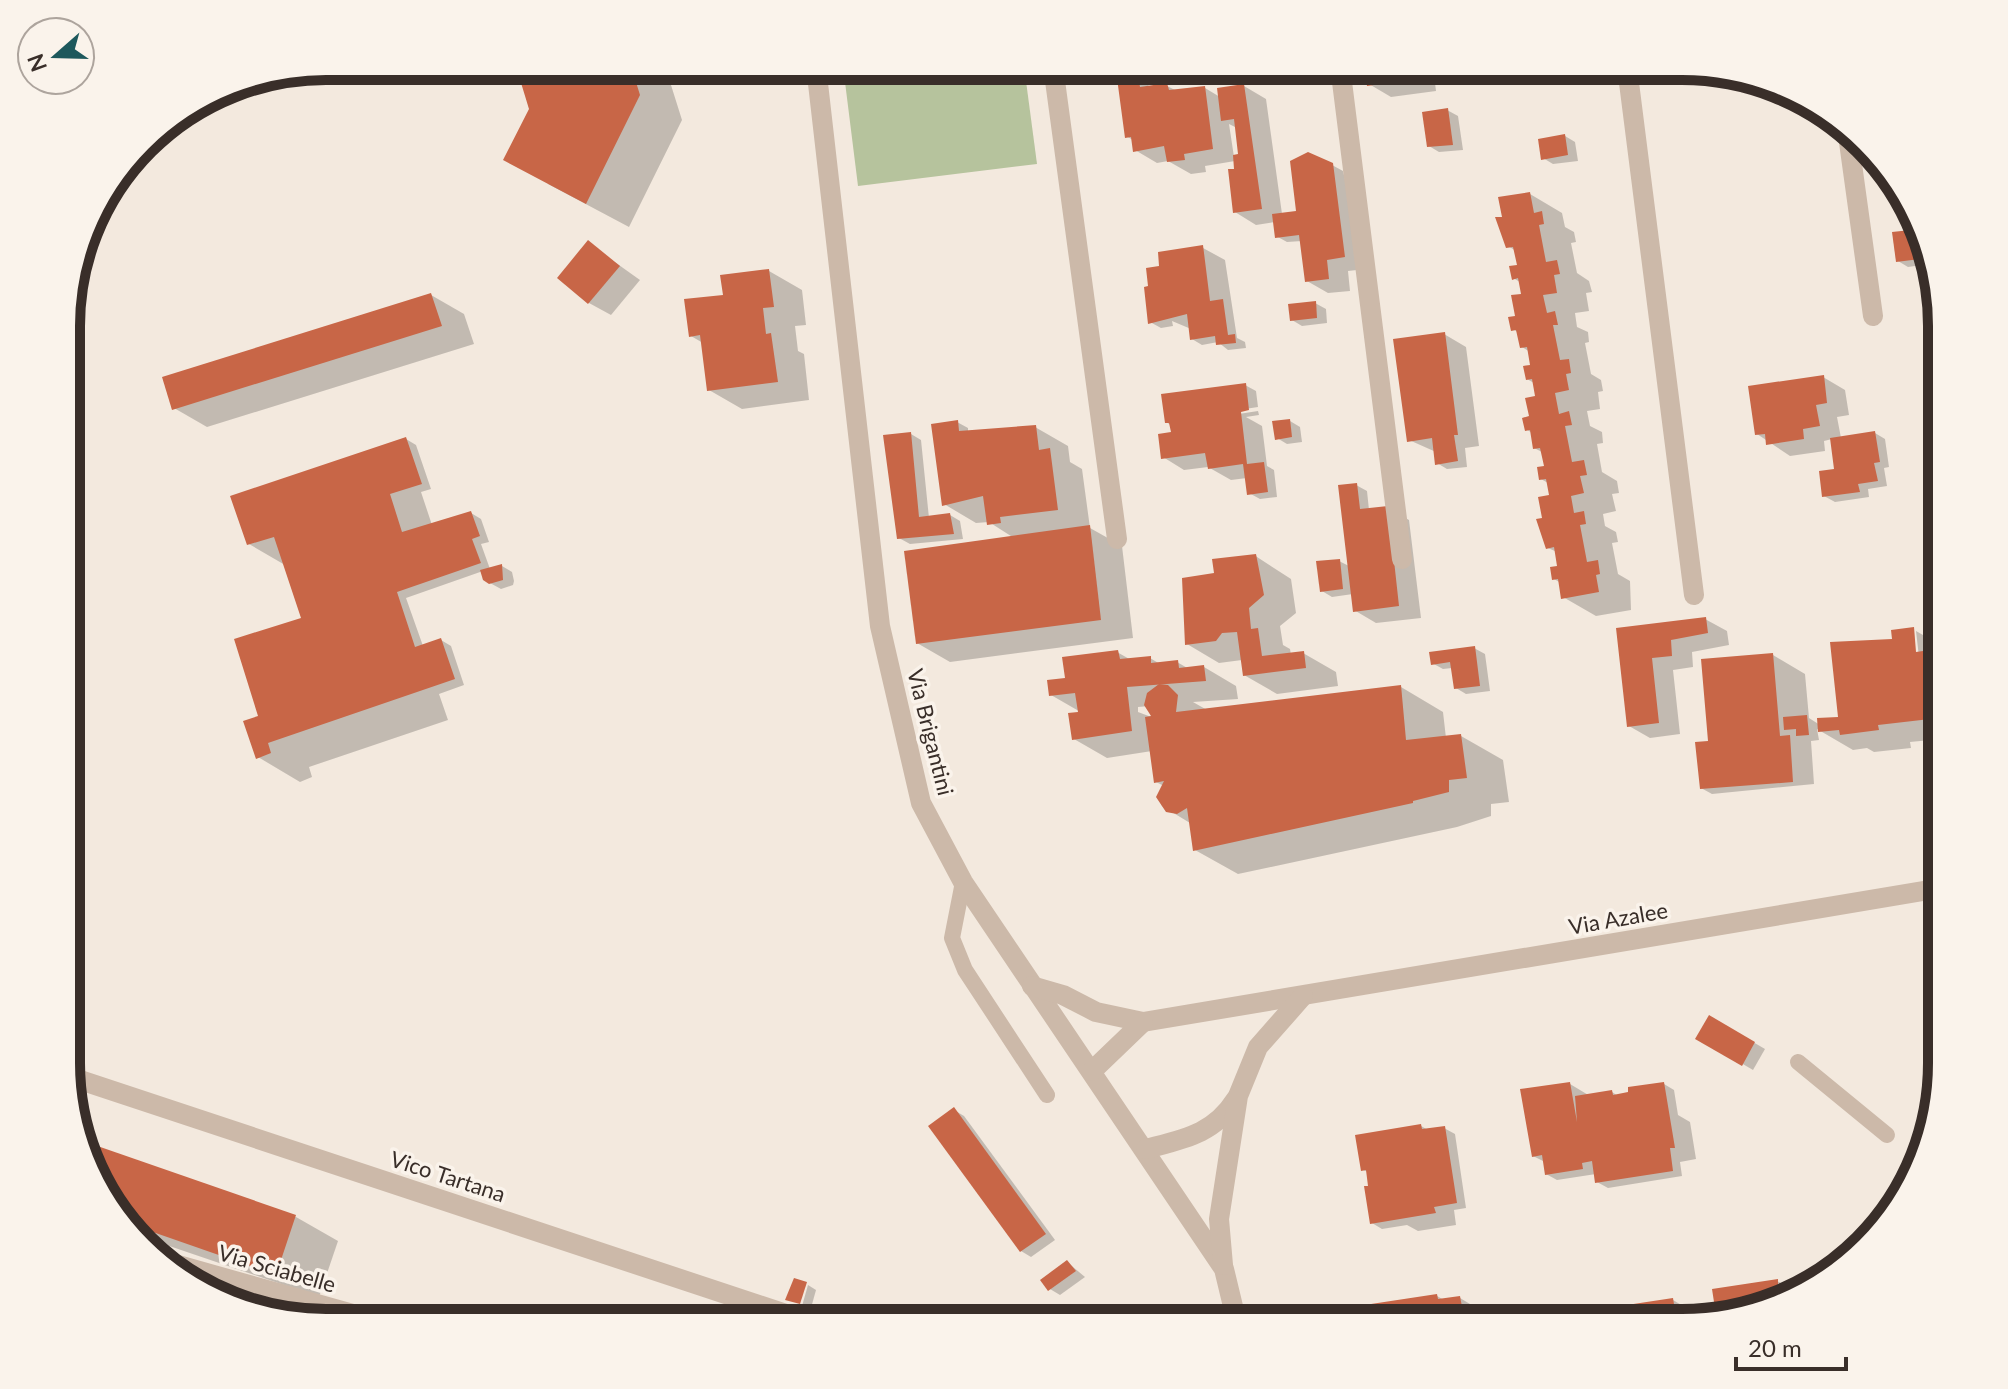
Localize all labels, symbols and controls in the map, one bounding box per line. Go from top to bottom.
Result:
north arrow [16,16,96,96]
text: N [21,50,52,76]
street label: Via Brigantini [902,666,960,798]
street label: Via Azalee [1566,896,1670,940]
street label: Vico Tartana [387,1145,509,1207]
street label: Via Sciabelle [215,1238,339,1298]
scale bar [1736,1321,1846,1371]
text: 20 m [1748,1333,1802,1362]

